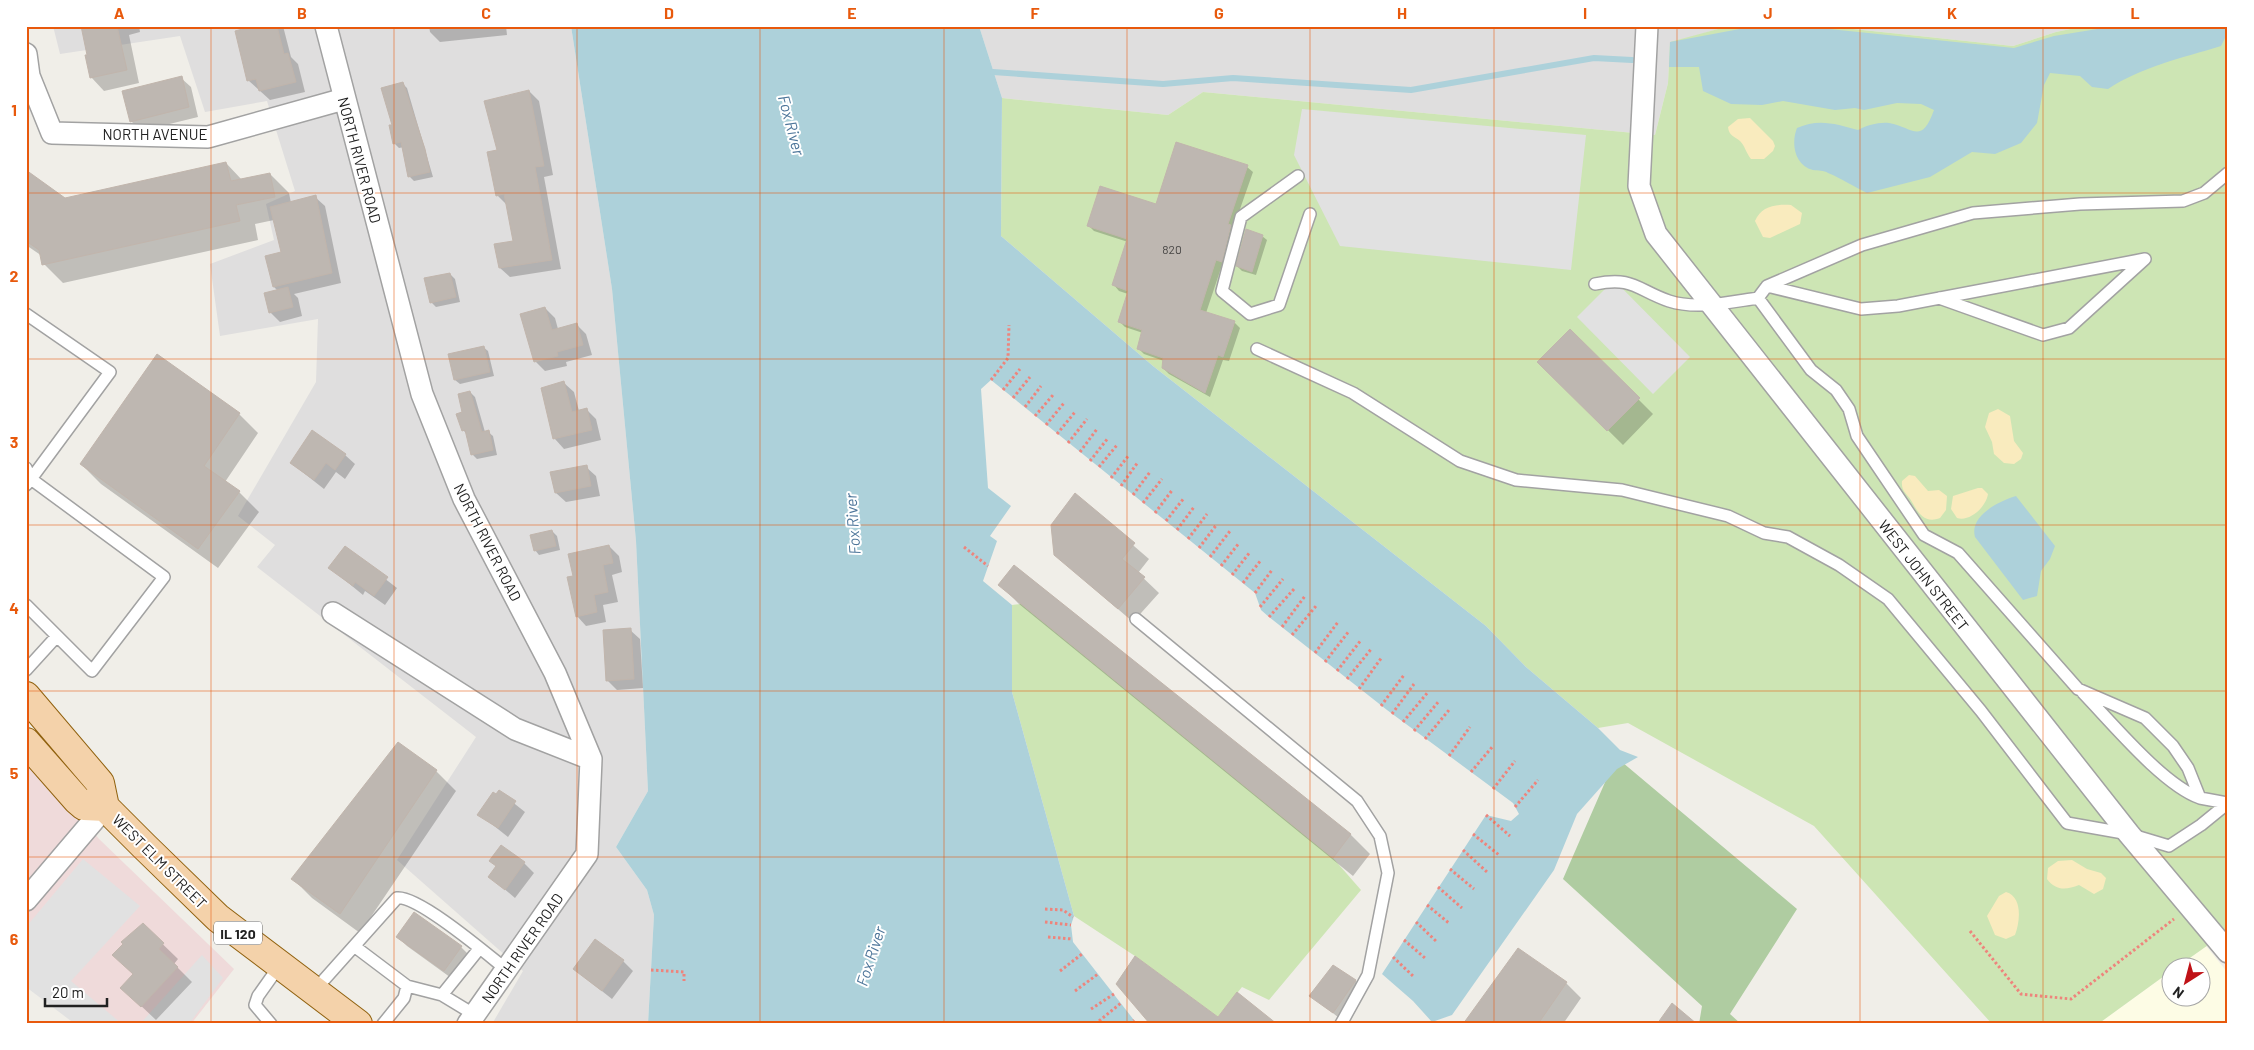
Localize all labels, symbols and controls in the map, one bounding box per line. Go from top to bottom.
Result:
text: A [114,3,125,22]
text: B [297,3,307,22]
text: C [481,3,491,22]
text: D [664,3,674,22]
text: E [847,3,857,22]
text: F [1031,3,1040,22]
text: G [1214,3,1224,22]
text: H [1397,3,1407,22]
text: I [1583,3,1587,22]
text: J [1763,3,1773,22]
text: K [1947,3,1957,22]
text: L [2130,3,2140,22]
water label: Fox River [775,93,809,158]
street label: NORTH RIVER ROAD [335,95,385,225]
text: 1 [11,100,17,119]
street label: NORTH AVENUE [102,125,208,143]
house number: 820 [1162,242,1182,256]
text: 2 [10,266,19,285]
text: 3 [10,432,18,451]
street label: NORTH RIVER ROAD [451,480,525,604]
water label: Fox River [840,491,864,555]
street label: WEST JOHN STREET [1875,516,1973,634]
text: 4 [9,598,19,617]
text: 5 [10,763,19,782]
street label: WEST ELM STREET [109,810,211,912]
street label: NORTH RIVER ROAD [477,890,567,1006]
road number: IL 120 [214,921,262,944]
water label: Fox River [851,923,889,988]
text: 6 [10,929,19,948]
north arrow [2162,958,2212,1008]
scale bar [45,975,108,1007]
text: 20 m [52,983,84,1001]
text: N [2169,983,2187,1003]

